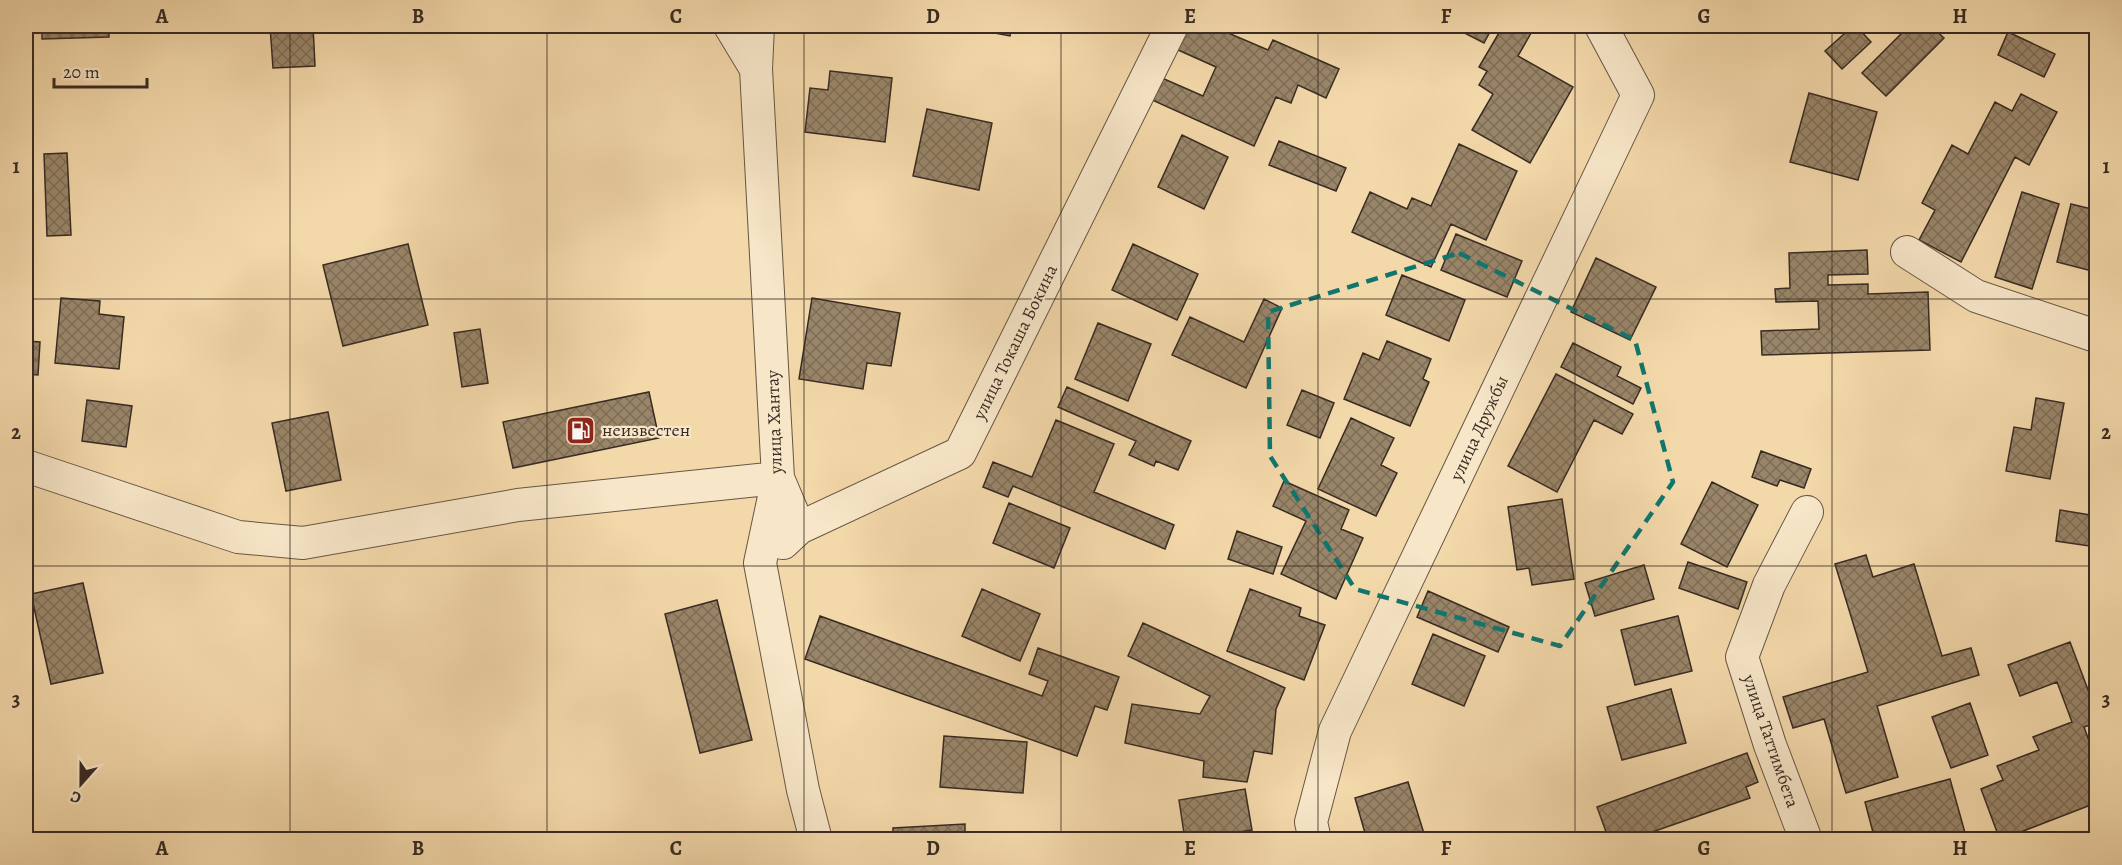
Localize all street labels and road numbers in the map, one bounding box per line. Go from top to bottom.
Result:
street label: улица Токаша Бокина [967,260,1063,424]
street label: улица Хантау [760,369,788,475]
street label: улица Дружбы [1444,372,1514,485]
street label: улица Таттимбета [1737,670,1805,811]

